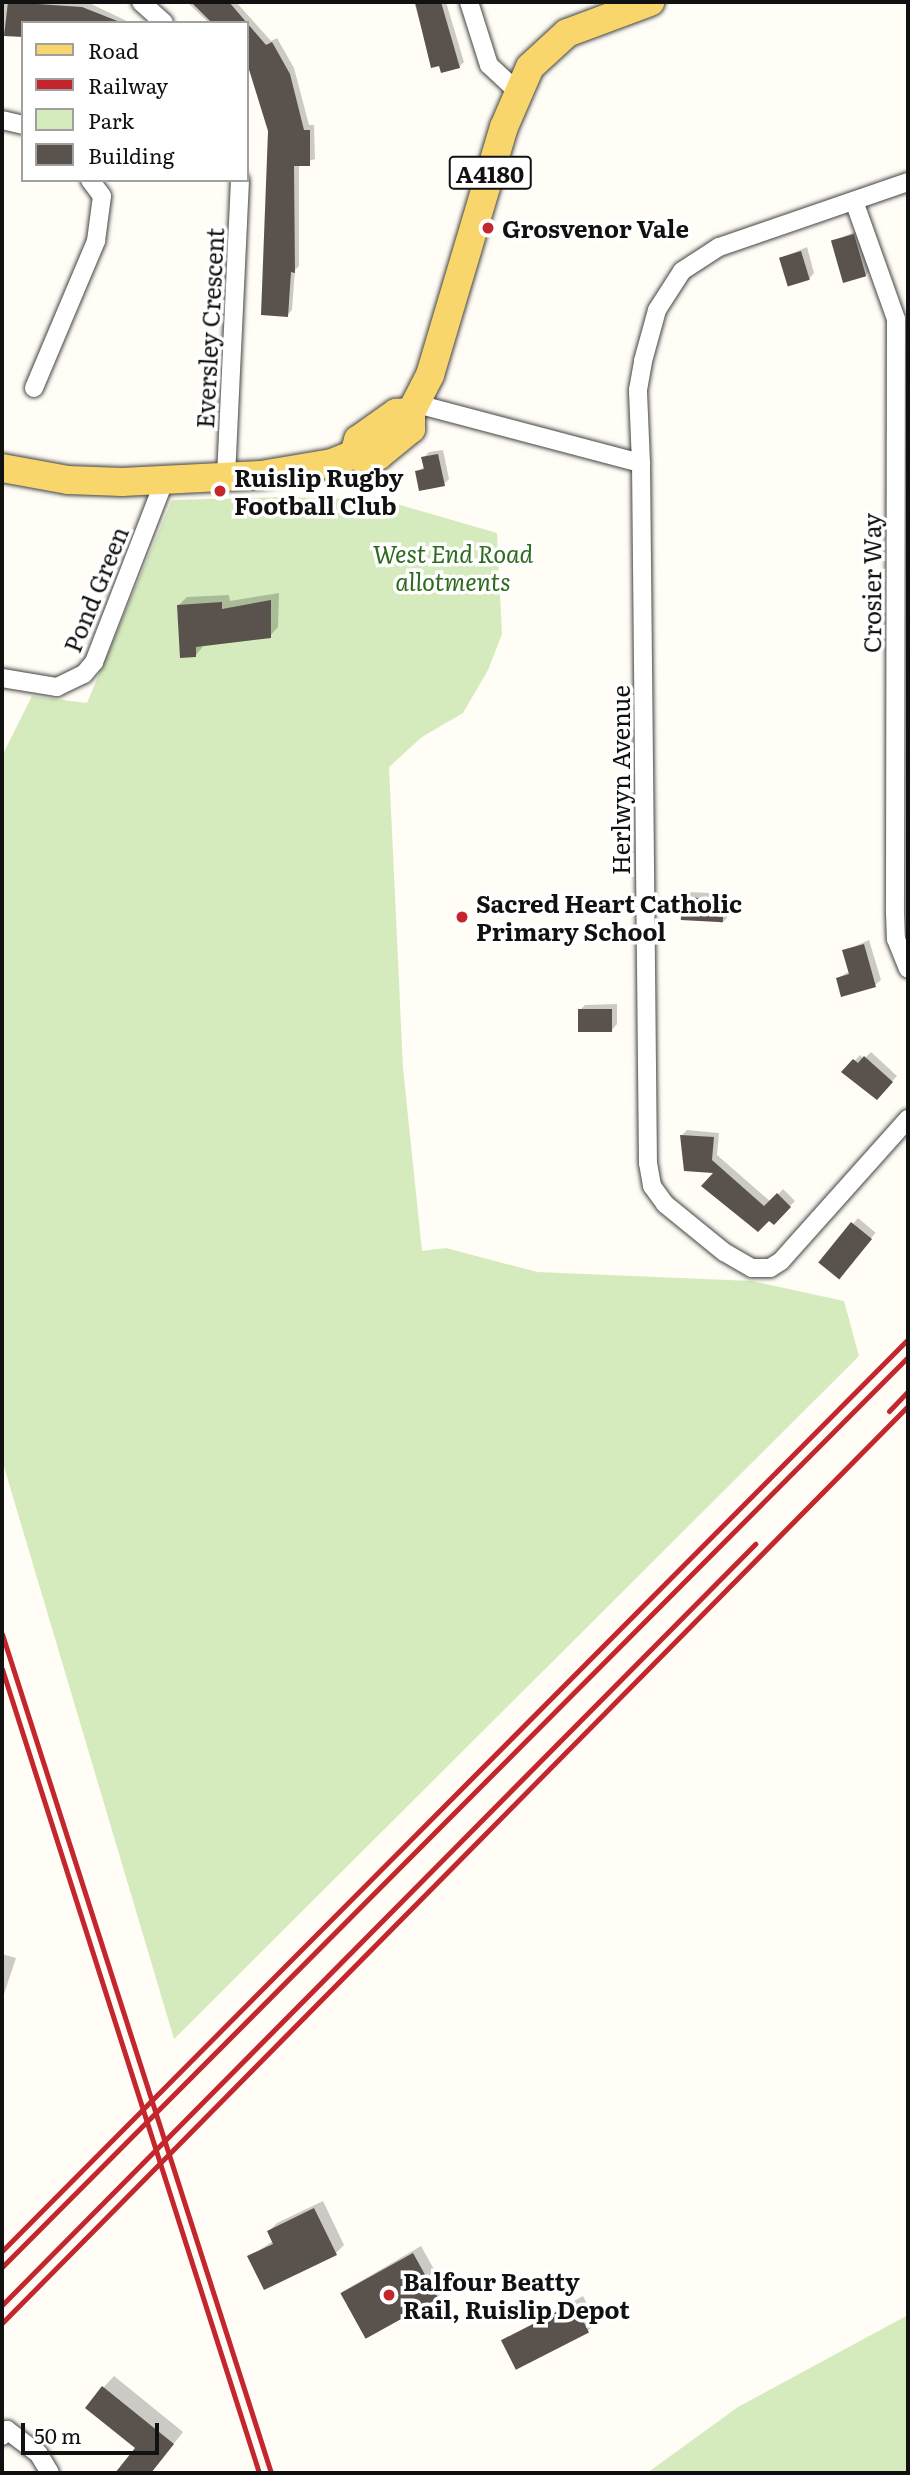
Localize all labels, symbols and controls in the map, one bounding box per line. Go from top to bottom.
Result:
legend [21,21,248,182]
text: Road [88,34,139,65]
text: Railway [88,69,168,100]
text: Park [88,104,134,135]
text: Building [88,139,174,170]
road number: A4180 [448,154,532,192]
place label: Grosvenor Vale [502,214,689,242]
marker: Grosvenor Vale [480,220,496,236]
street label: Eversley Crescent [189,227,229,429]
place label: Ruislip Rugby Football Club [234,463,403,519]
marker: Ruislip Rugby Football Club [212,483,228,499]
street label: Crosier Way [857,513,885,653]
street label: Pond Green [57,522,133,656]
park label: West End Road allotments [373,539,533,595]
street label: Herlwyn Avenue [606,685,634,875]
place label: Sacred Heart Catholic Primary School [476,889,742,945]
marker: Sacred Heart Catholic Primary School [454,909,470,925]
place label: Balfour Beatty Rail, Ruislip Depot [403,2267,630,2323]
marker: Balfour Beatty Rail, Ruislip Depot [381,2287,397,2303]
scale bar [24,2408,163,2452]
text: 50 m [34,2419,81,2450]

